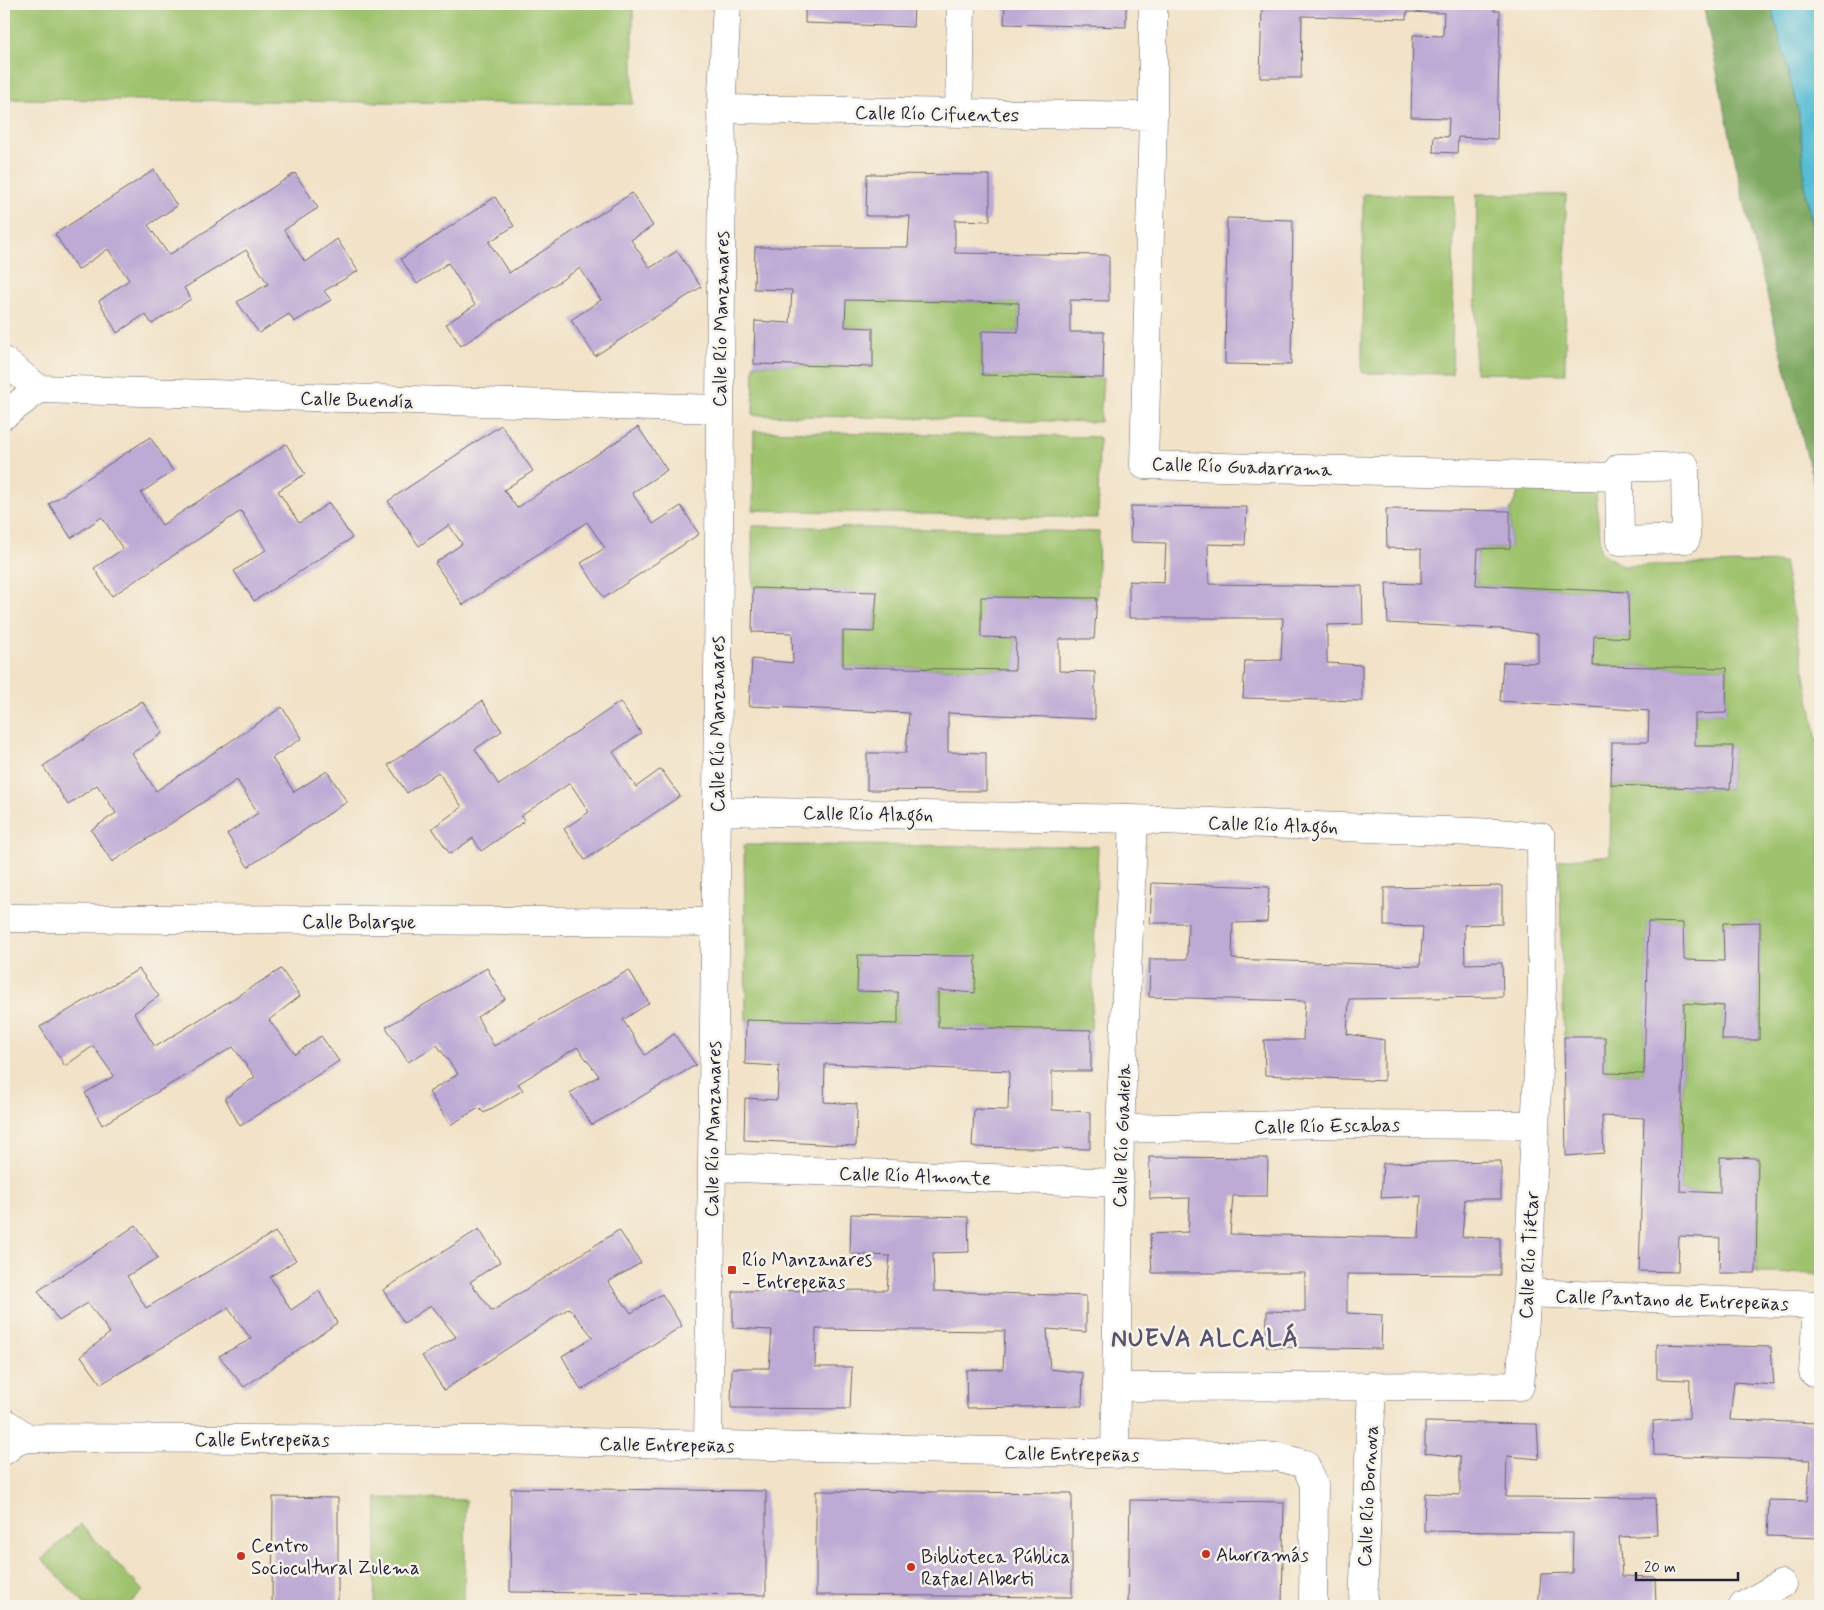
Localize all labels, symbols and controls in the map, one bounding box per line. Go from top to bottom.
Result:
street label: Calle Río Cifuentes [855,101,1019,128]
street label: Calle Río Manzanares [707,231,736,407]
street label: Calle Buendía [300,386,414,415]
street label: Calle Río Guadarrama [1151,452,1333,483]
street label: Calle Río Manzanares [706,636,731,812]
street label: Calle Río Alagón [803,801,933,831]
street label: Calle Río Alagón [1207,811,1338,843]
street label: Calle Bolarque [302,910,416,935]
street label: Calle Río Manzanares [699,1041,728,1217]
street label: Calle Río Guadiela [1107,1063,1138,1208]
street label: Calle Río Escabas [1254,1113,1401,1140]
street label: Calle Río Almonte [838,1161,991,1192]
street label: Calle Río Tiétar [1514,1190,1545,1320]
place label: Río Manzanares - Entrepeñas [742,1248,872,1295]
marker: Río Manzanares - Entrepeñas [726,1264,738,1276]
street label: Calle Pantano de Entrepeñas [1555,1284,1790,1317]
district label: NUEVA ALCALÁ [1111,1323,1299,1355]
street label: Calle Río Bornova [1352,1424,1385,1568]
street label: Calle Entrepeñas [194,1428,330,1453]
street label: Calle Entrepeñas [599,1432,735,1459]
street label: Calle Entrepeñas [1004,1441,1140,1468]
place label: Centro Sociocultural Zulema [251,1534,420,1581]
place label: Ahorramás [1216,1543,1309,1568]
place label: Biblioteca Pública Rafael Alberti [921,1545,1070,1592]
marker: Ahorramás [1200,1548,1212,1560]
marker: Centro Sociocultural Zulema [235,1550,247,1562]
scale bar [1636,1550,1739,1582]
text: 20 m [1644,1558,1676,1578]
marker: Biblioteca Pública Rafael Alberti [905,1561,917,1573]

